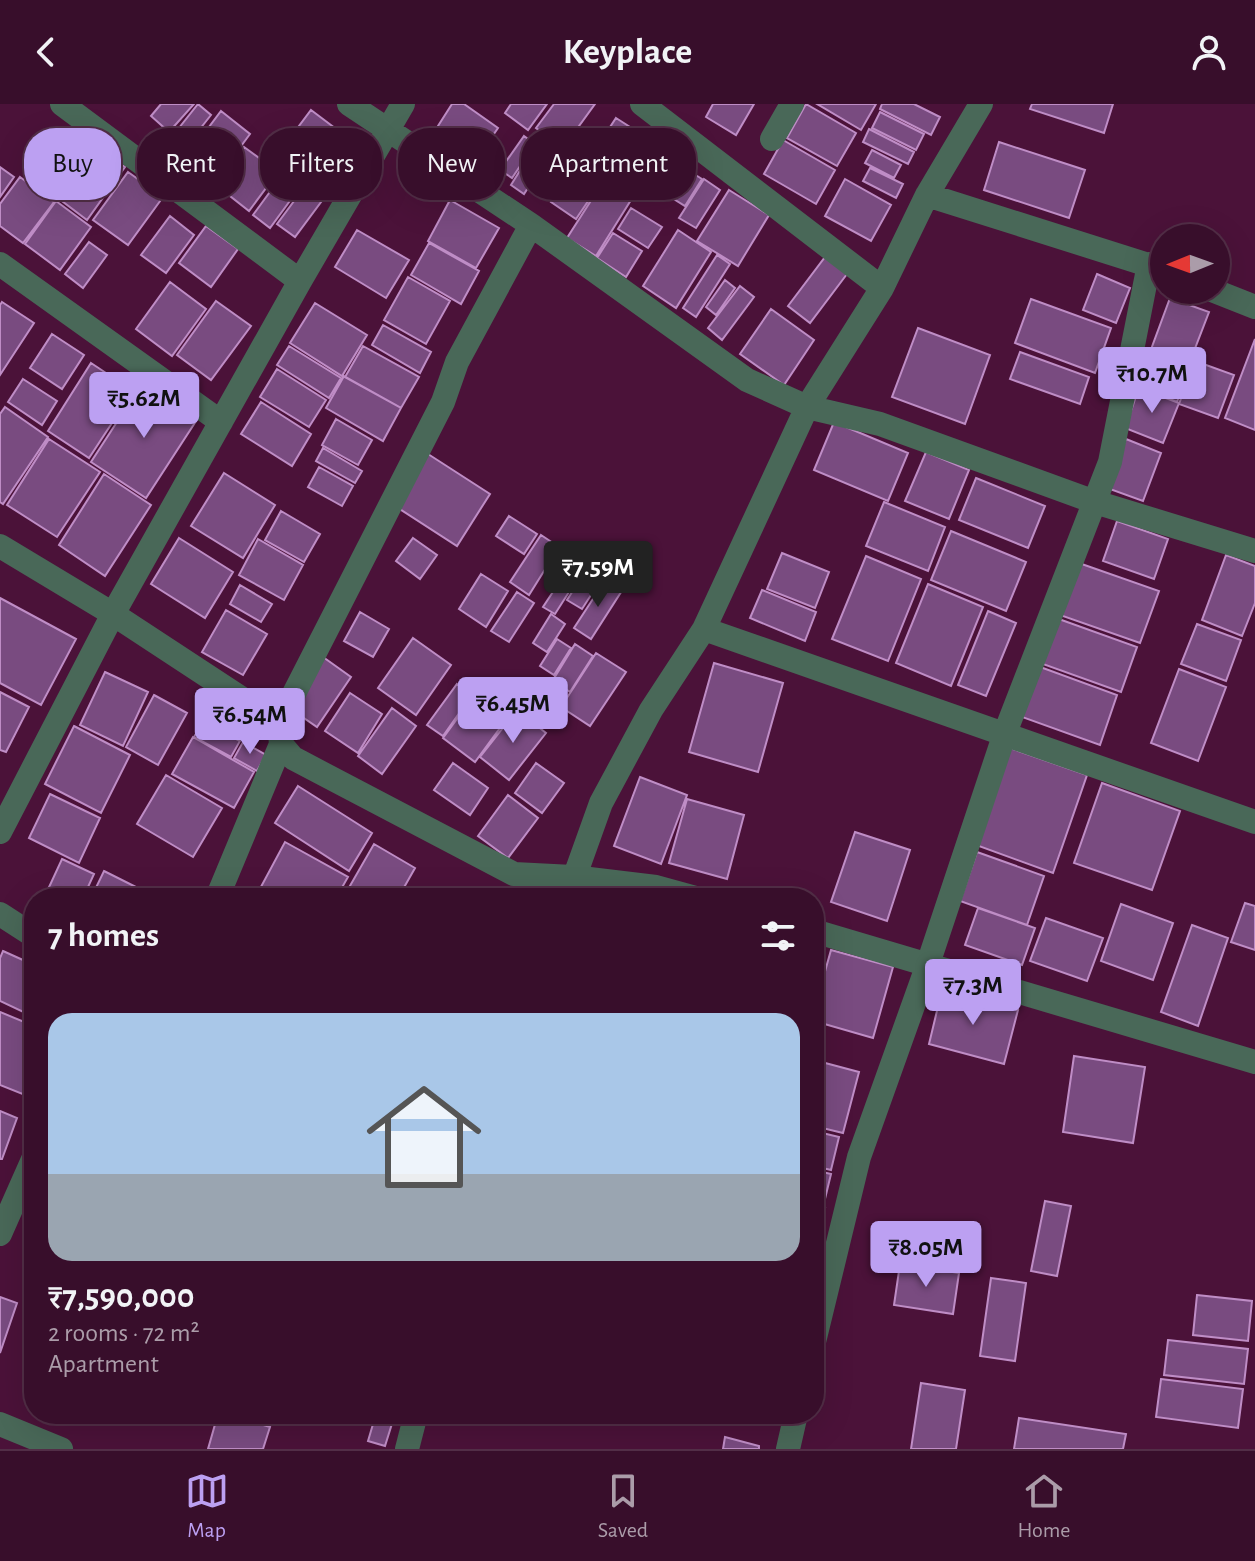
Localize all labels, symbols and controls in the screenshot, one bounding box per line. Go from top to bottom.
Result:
icon: back [24,30,68,74]
icon: person [1187,30,1231,74]
text: Keyplace [563,34,692,70]
chip: Buy [24,128,121,200]
chip: Rent [137,128,244,200]
chip: Filters [260,128,382,200]
chip: New [398,128,505,200]
chip: Apartment [521,128,696,200]
north arrow [1150,224,1230,304]
map controls [1150,224,1230,304]
pin: ₹10.7M [1087,347,1217,415]
text: ₹10.7M [1116,360,1188,386]
pin: ₹5.62M [79,372,209,440]
text: ₹5.62M [107,385,181,411]
pin: ₹7.59M [533,541,663,609]
text: ₹7.59M [562,554,634,580]
pin: ₹6.45M [448,677,578,745]
pin: ₹6.54M [185,688,315,756]
text: ₹6.45M [476,690,550,716]
text: ₹6.54M [213,701,287,727]
icon: filters [756,914,800,958]
text: 7 homes [48,919,159,953]
pin: ₹7.3M [917,959,1029,1027]
text: ₹7.3M [943,972,1003,998]
icon: home [352,1065,496,1209]
pin: ₹8.05M [861,1221,991,1289]
text: ₹8.05M [888,1234,964,1260]
text: ₹7,590,000 [48,1280,194,1314]
text: 2 rooms · 72 m² [48,1320,200,1346]
text: Apartment [48,1351,159,1377]
tab: Map [185,1469,229,1543]
tab: Saved [598,1469,648,1543]
tab: Home [1017,1469,1070,1543]

